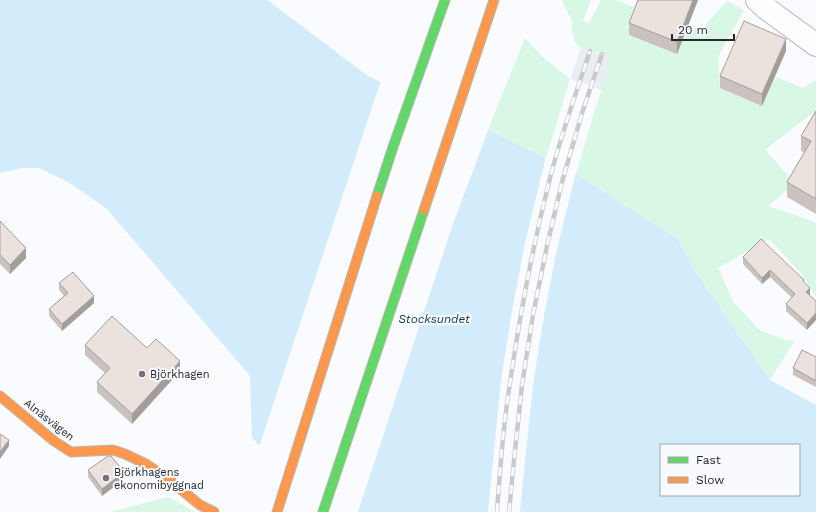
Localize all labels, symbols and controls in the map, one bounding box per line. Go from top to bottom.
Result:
scale bar [672,16,734,42]
text: 20 m [678,23,708,37]
water label: Stocksundet [398,312,470,326]
place label: Björkhagen [150,368,209,381]
marker: Björkhagen [137,369,147,379]
street label: Alnäsvägen [21,396,77,444]
legend [660,444,800,496]
text: Fast [696,453,721,467]
place label: Björkhagens ekonomibyggnad [114,466,204,492]
marker: Björkhagens ekonomibyggnad [101,473,111,483]
text: Slow [696,473,724,487]

